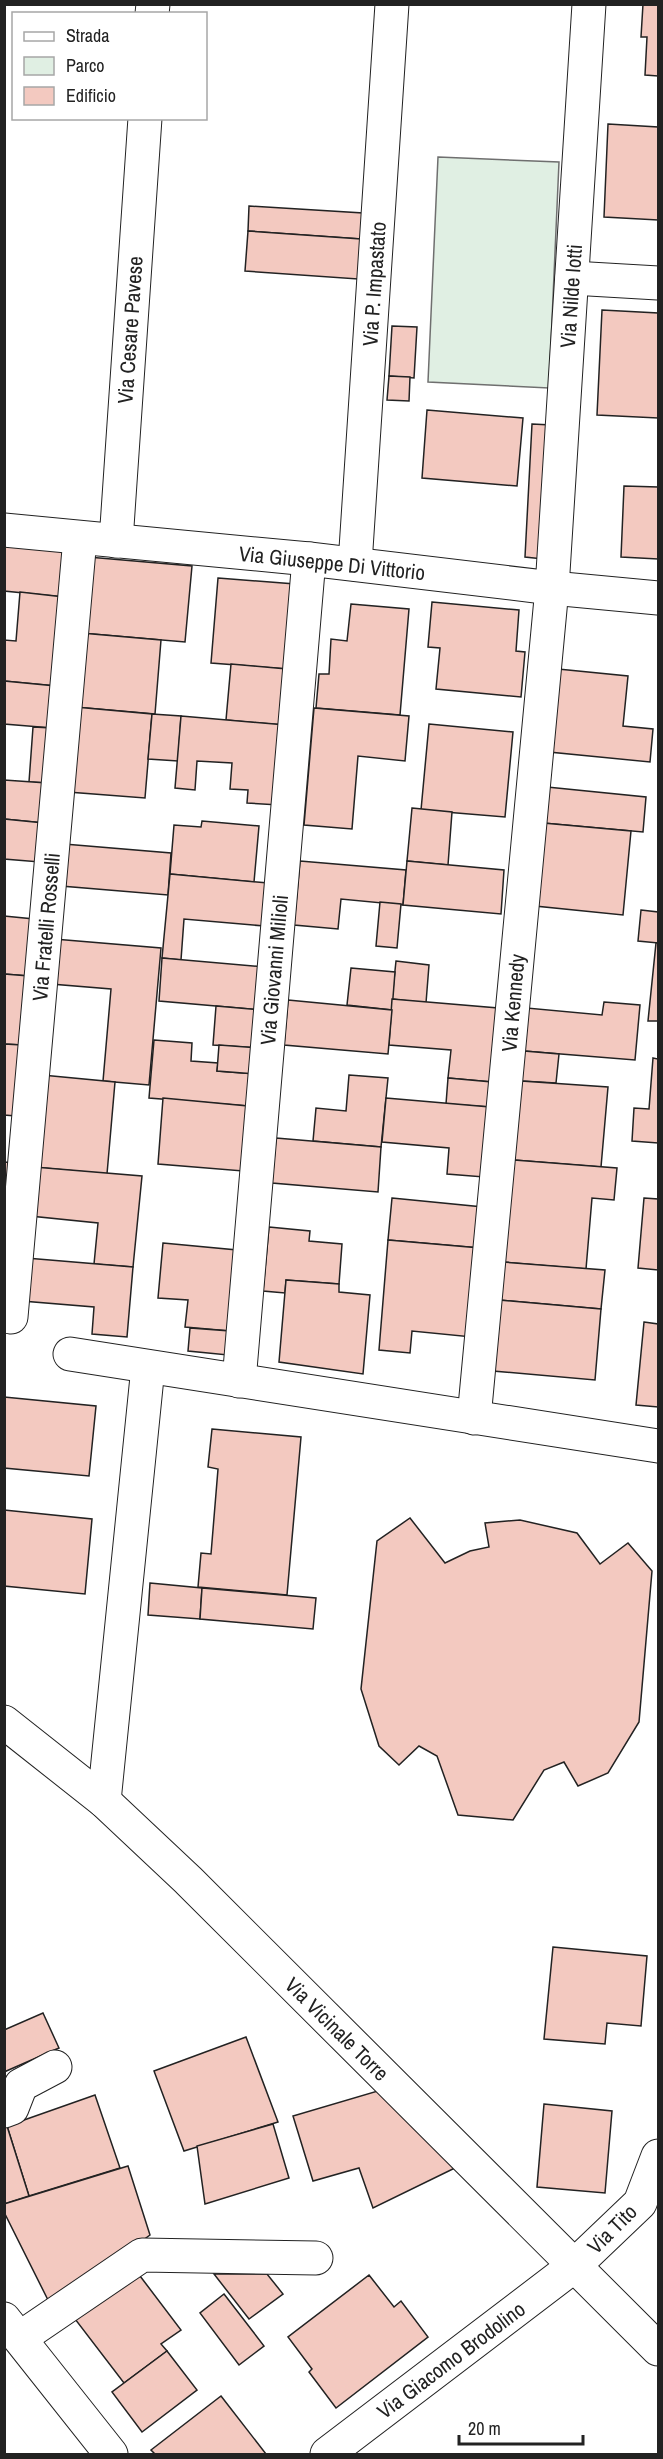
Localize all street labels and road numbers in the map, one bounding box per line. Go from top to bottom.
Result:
street label: Via P. Impastato [355,221,393,347]
street label: Via Nilde Iotti [553,243,589,349]
street label: Via Cesare Pavese [110,255,150,405]
street label: Via Giuseppe Di Vittorio [237,539,427,587]
street label: Via Fratelli Rosselli [25,852,67,1002]
street label: Via Giovanni Milioli [253,894,295,1046]
street label: Via Kennedy [494,952,532,1053]
street label: Via Vicinale Torre [279,1971,395,2087]
street label: Via Tito [581,2198,643,2260]
street label: Via Giacomo Brodolino [371,2295,531,2425]

